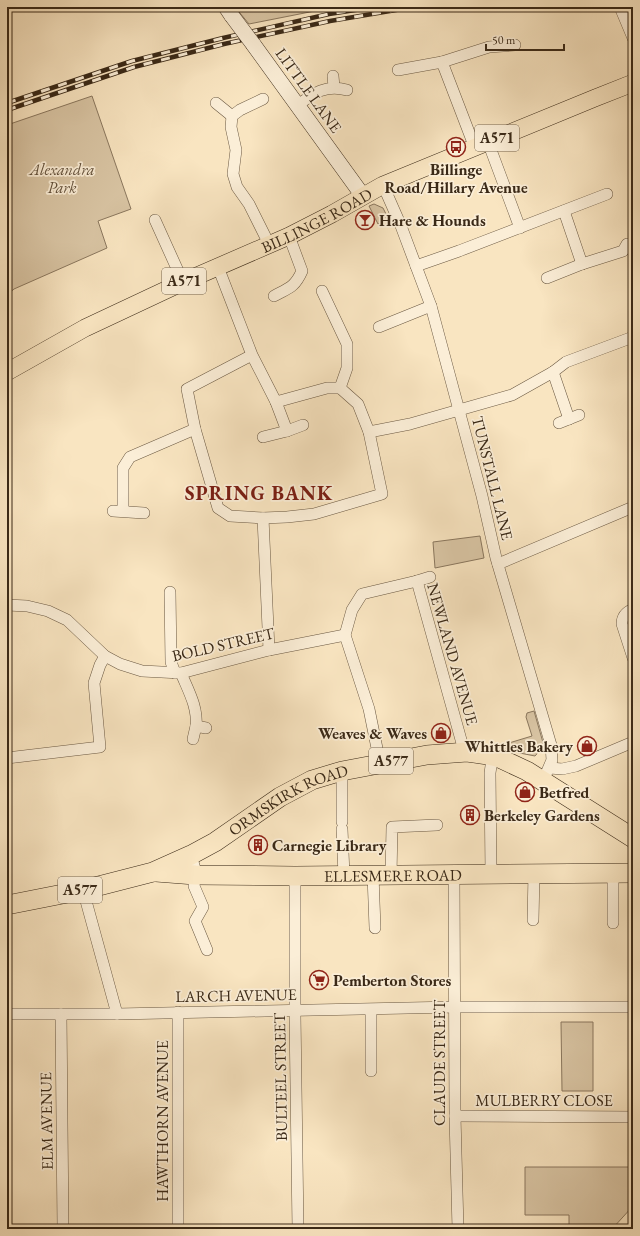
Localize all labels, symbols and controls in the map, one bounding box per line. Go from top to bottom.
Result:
scale bar [486,26,564,52]
text: 50 m [492,32,516,48]
street label: LITTLE LANE [271,44,346,137]
road number: A571 [475,125,519,151]
bus stop icon: Billinge Road/Hillary Avenue [445,136,467,158]
park label: Alexandra Park [28,159,95,198]
place label: Billinge Road/Hillary Avenue [384,159,528,198]
street label: BILLINGE ROAD [258,183,376,258]
bar icon: Hare & Hounds [354,209,376,231]
place label: Hare & Hounds [379,210,486,231]
road number: A571 [162,268,206,294]
street label: TUNSTALL LANE [467,414,518,542]
district label: SPRING BANK [185,480,333,506]
street label: NEWLAND AVENUE [422,581,483,728]
street label: BOLD STREET [170,622,277,666]
shop icon: Weaves & Waves [430,722,452,744]
place label: Weaves & Waves [318,723,427,744]
shop icon: Whittles Bakery [576,735,598,757]
place label: Whittles Bakery [465,736,573,757]
road number: A577 [369,748,413,774]
street label: ORMSKIRK ROAD [224,760,351,841]
shop icon: Betfred [514,781,536,803]
place label: Betfred [539,782,590,803]
building icon: Berkeley Gardens [459,804,481,826]
place label: Berkeley Gardens [484,805,600,826]
building icon: Carnegie Library [247,834,269,856]
place label: Carnegie Library [272,835,387,856]
street label: ELLESMERE ROAD [324,865,462,887]
road number: A577 [58,877,102,903]
supermarket icon: Pemberton Stores [308,969,330,991]
place label: Pemberton Stores [333,970,452,991]
street label: LARCH AVENUE [175,984,297,1007]
street label: CLAUDE STREET [429,1000,450,1126]
street label: BULTEEL STREET [269,1012,292,1141]
street label: HAWTHORN AVENUE [152,1040,173,1202]
street label: ELM AVENUE [35,1072,58,1170]
street label: MULBERRY CLOSE [475,1090,613,1111]

